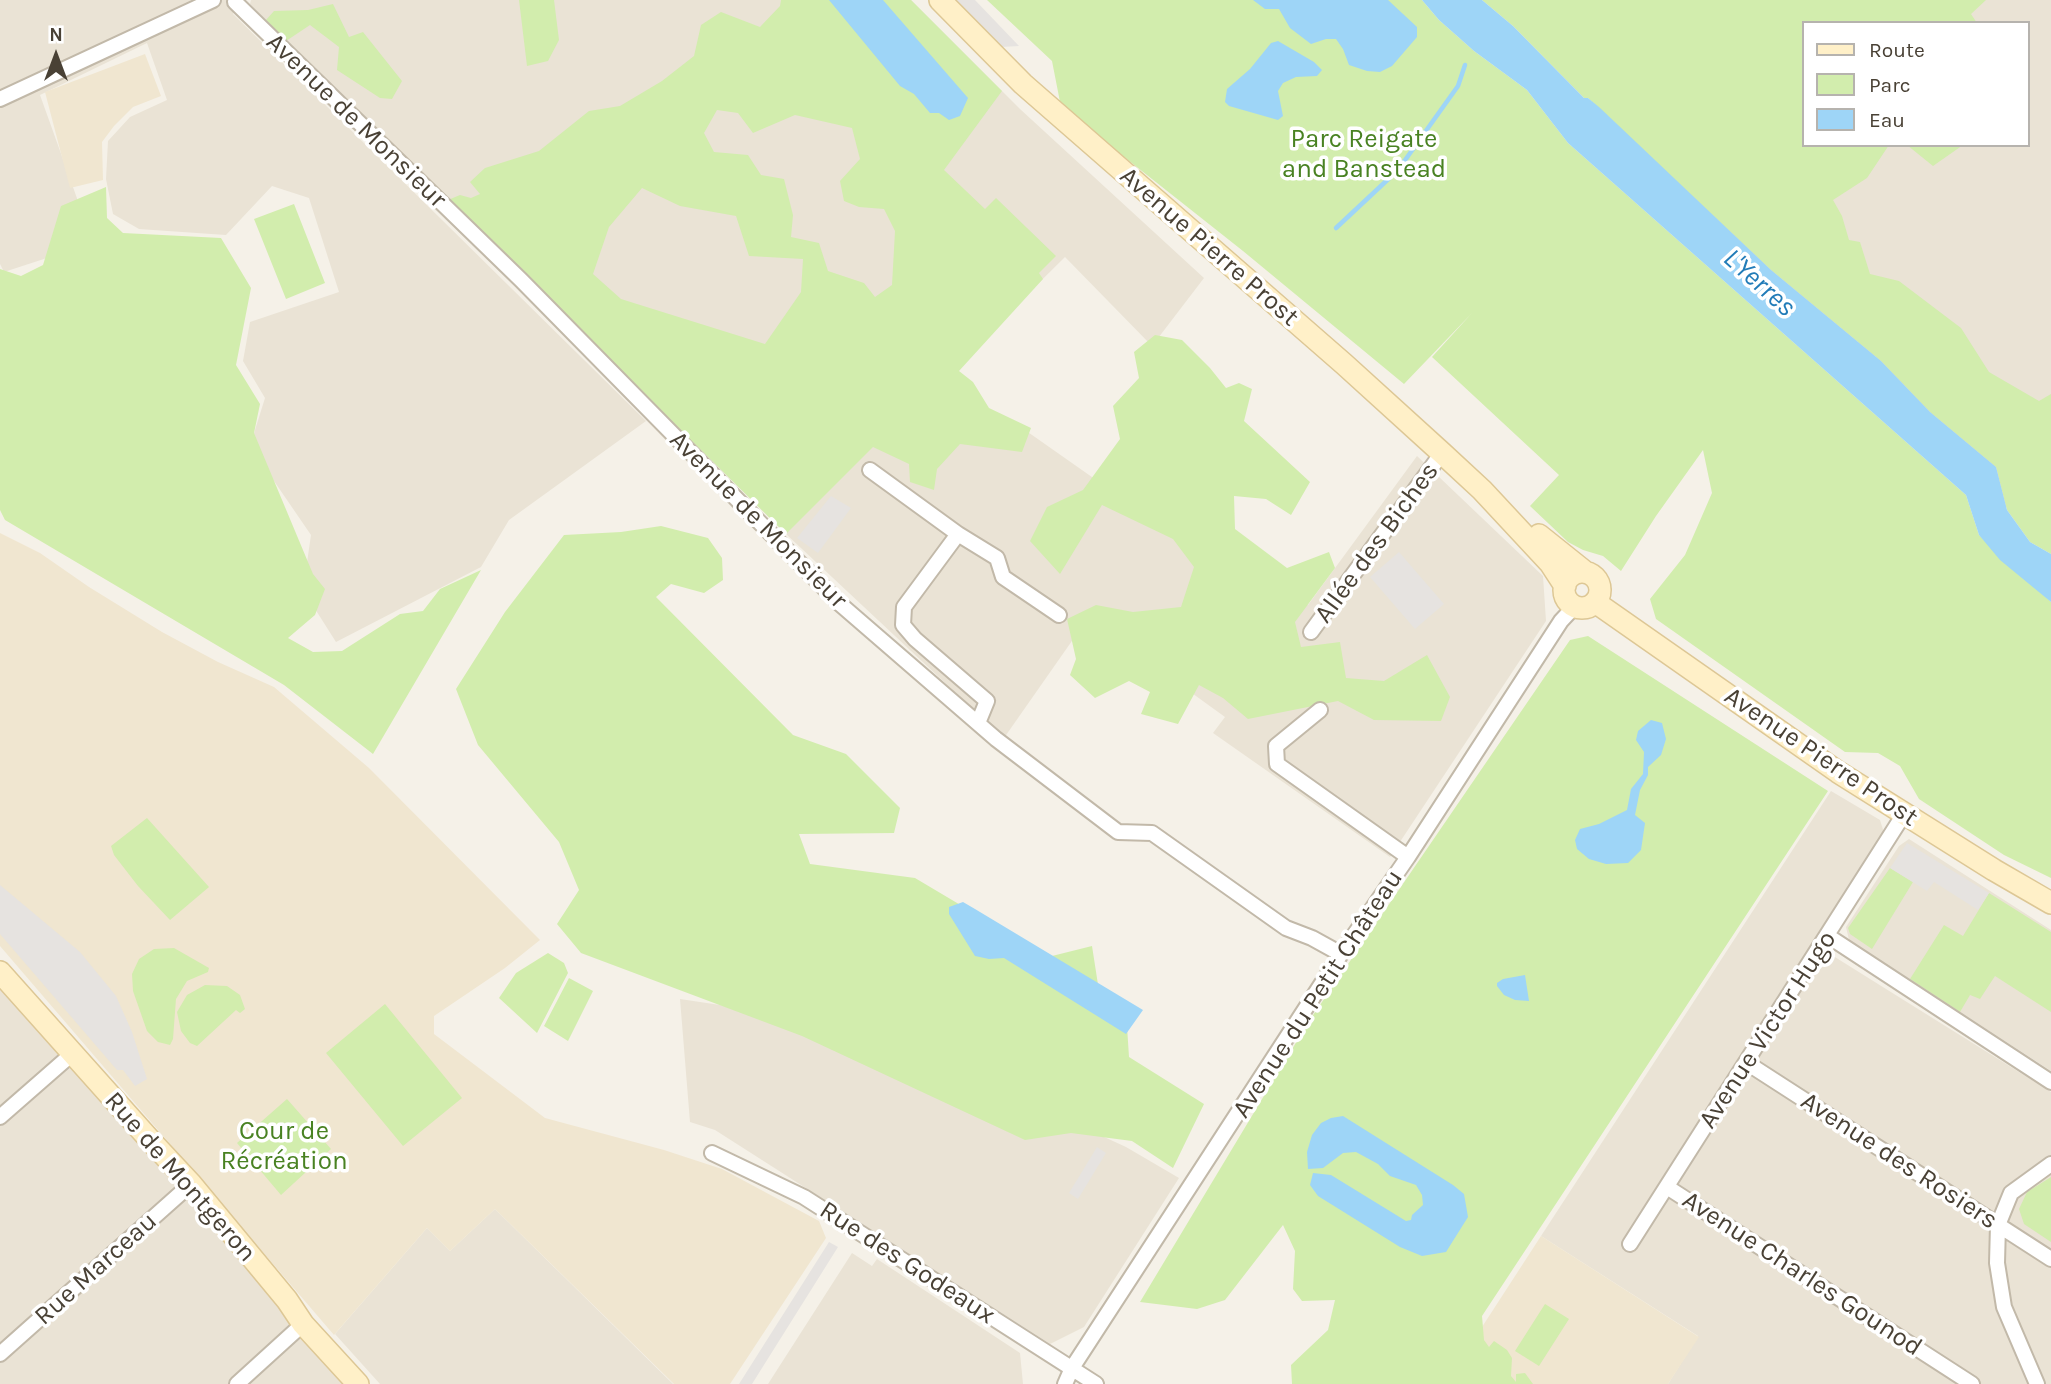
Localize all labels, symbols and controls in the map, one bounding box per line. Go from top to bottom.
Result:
north arrow [21,21,91,91]
legend [1802,21,2030,147]
text: N [49,24,63,46]
street label: Avenue de Monsieur [259,27,453,215]
text: Route [1869,38,1925,62]
text: Parc [1869,73,1911,97]
text: Eau [1869,108,1905,132]
park label: Parc Reigate and Banstead [1282,124,1446,186]
street label: Avenue Pierre Prost [1113,161,1305,333]
water label: L'Yerres [1716,242,1802,324]
street label: Avenue de Monsieur [663,425,853,615]
street label: Allée des Biches [1308,457,1446,629]
street label: Avenue Pierre Prost [1718,681,1924,833]
street label: Avenue du Petit Château [1226,864,1410,1124]
street label: Avenue Victor Hugo [1693,925,1843,1135]
street label: Rue de Montgeron [98,1086,262,1268]
street label: Avenue des Rosiers [1795,1086,2003,1236]
park label: Cour de Récréation [220,1116,348,1178]
street label: Avenue Charles Gounod [1676,1185,1928,1363]
street label: Rue des Godeaux [813,1195,1001,1331]
street label: Rue Marceau [28,1206,164,1332]

